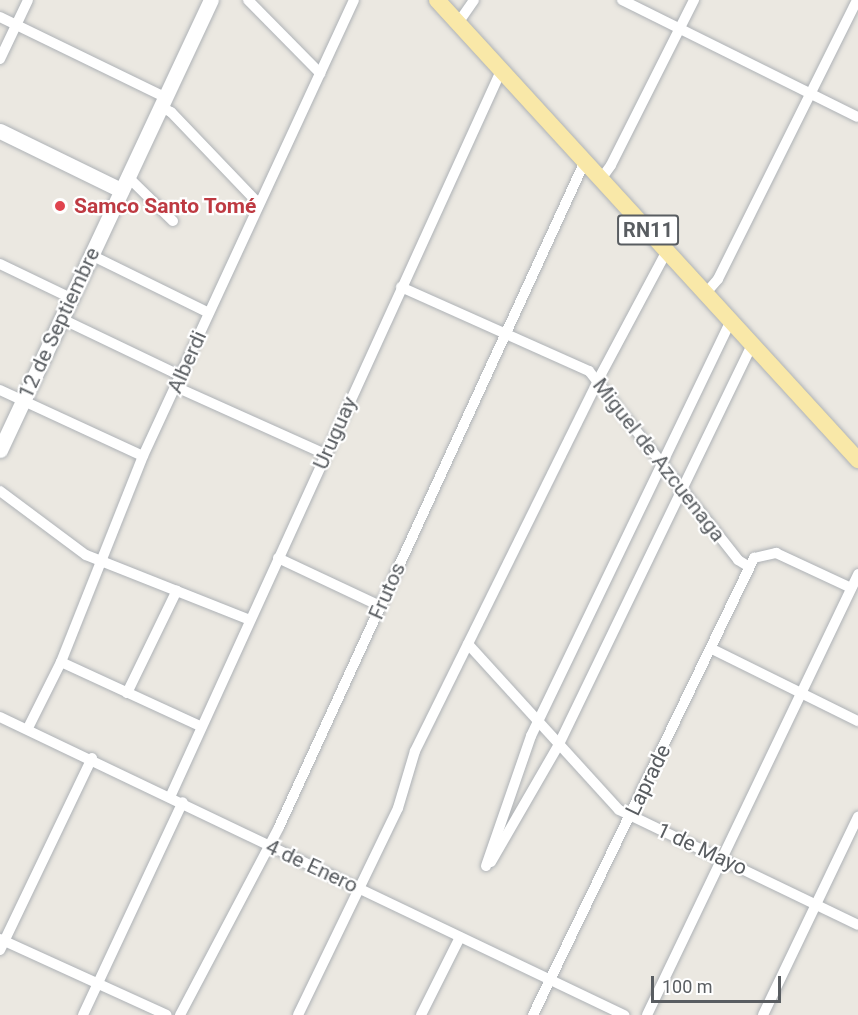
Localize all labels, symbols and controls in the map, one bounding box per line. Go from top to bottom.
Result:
place label: Samco Santo Tomé [74,193,257,219]
marker: Samco Santo Tomé [51,197,69,215]
road number: RN11 [616,213,680,247]
street label: 12 de Septiembre [13,243,105,403]
street label: Alberdi [162,327,212,397]
street label: Miguel de Azcuenaga [587,373,731,547]
street label: Uruguay [308,393,362,473]
street label: Frutos [363,559,411,623]
street label: Laprade [620,740,676,820]
street label: 1 de Mayo [653,817,751,881]
street label: 4 de Enero [262,834,362,898]
scale bar [654,964,784,1002]
text: 100 m [662,976,713,997]

